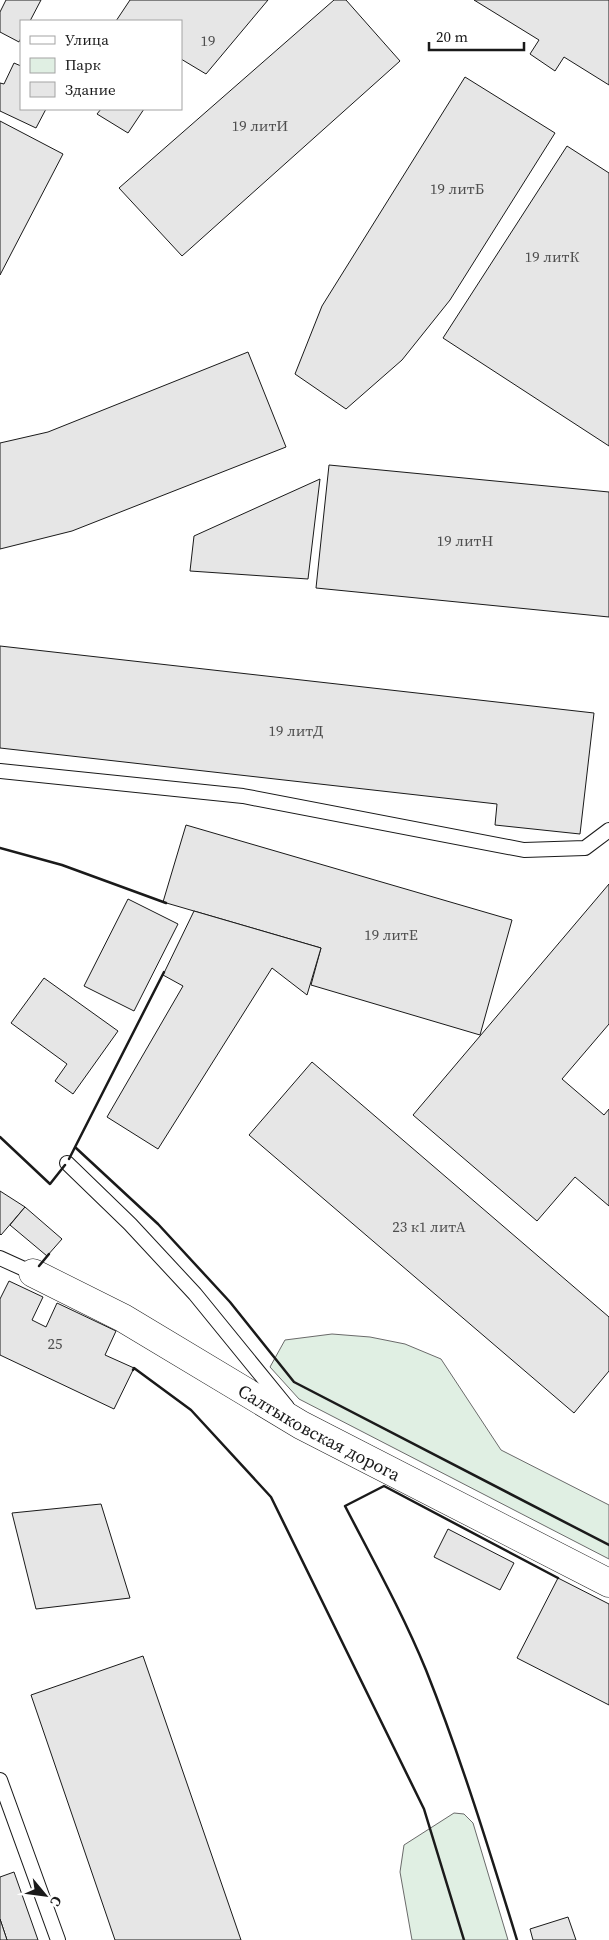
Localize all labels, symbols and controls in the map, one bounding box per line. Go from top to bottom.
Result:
legend [20,20,182,110]
scale bar [429,20,524,52]
text: 20 m [436,26,468,47]
text: Улица [65,29,109,50]
house number: 19 [200,30,216,51]
text: Парк [65,54,101,75]
text: Здание [65,79,116,100]
house number: 19 литИ [232,115,288,136]
house number: 19 литБ [430,178,484,199]
house number: 19 литК [525,246,579,267]
house number: 19 литН [437,530,493,551]
house number: 19 литД [269,720,323,741]
house number: 19 литЕ [364,924,418,945]
house number: 23 к1 литА [392,1216,466,1237]
house number: 25 [47,1333,63,1354]
street label: Салтыковская дорога [234,1378,406,1487]
north arrow [20,1870,70,1920]
text: С [45,1893,67,1910]

